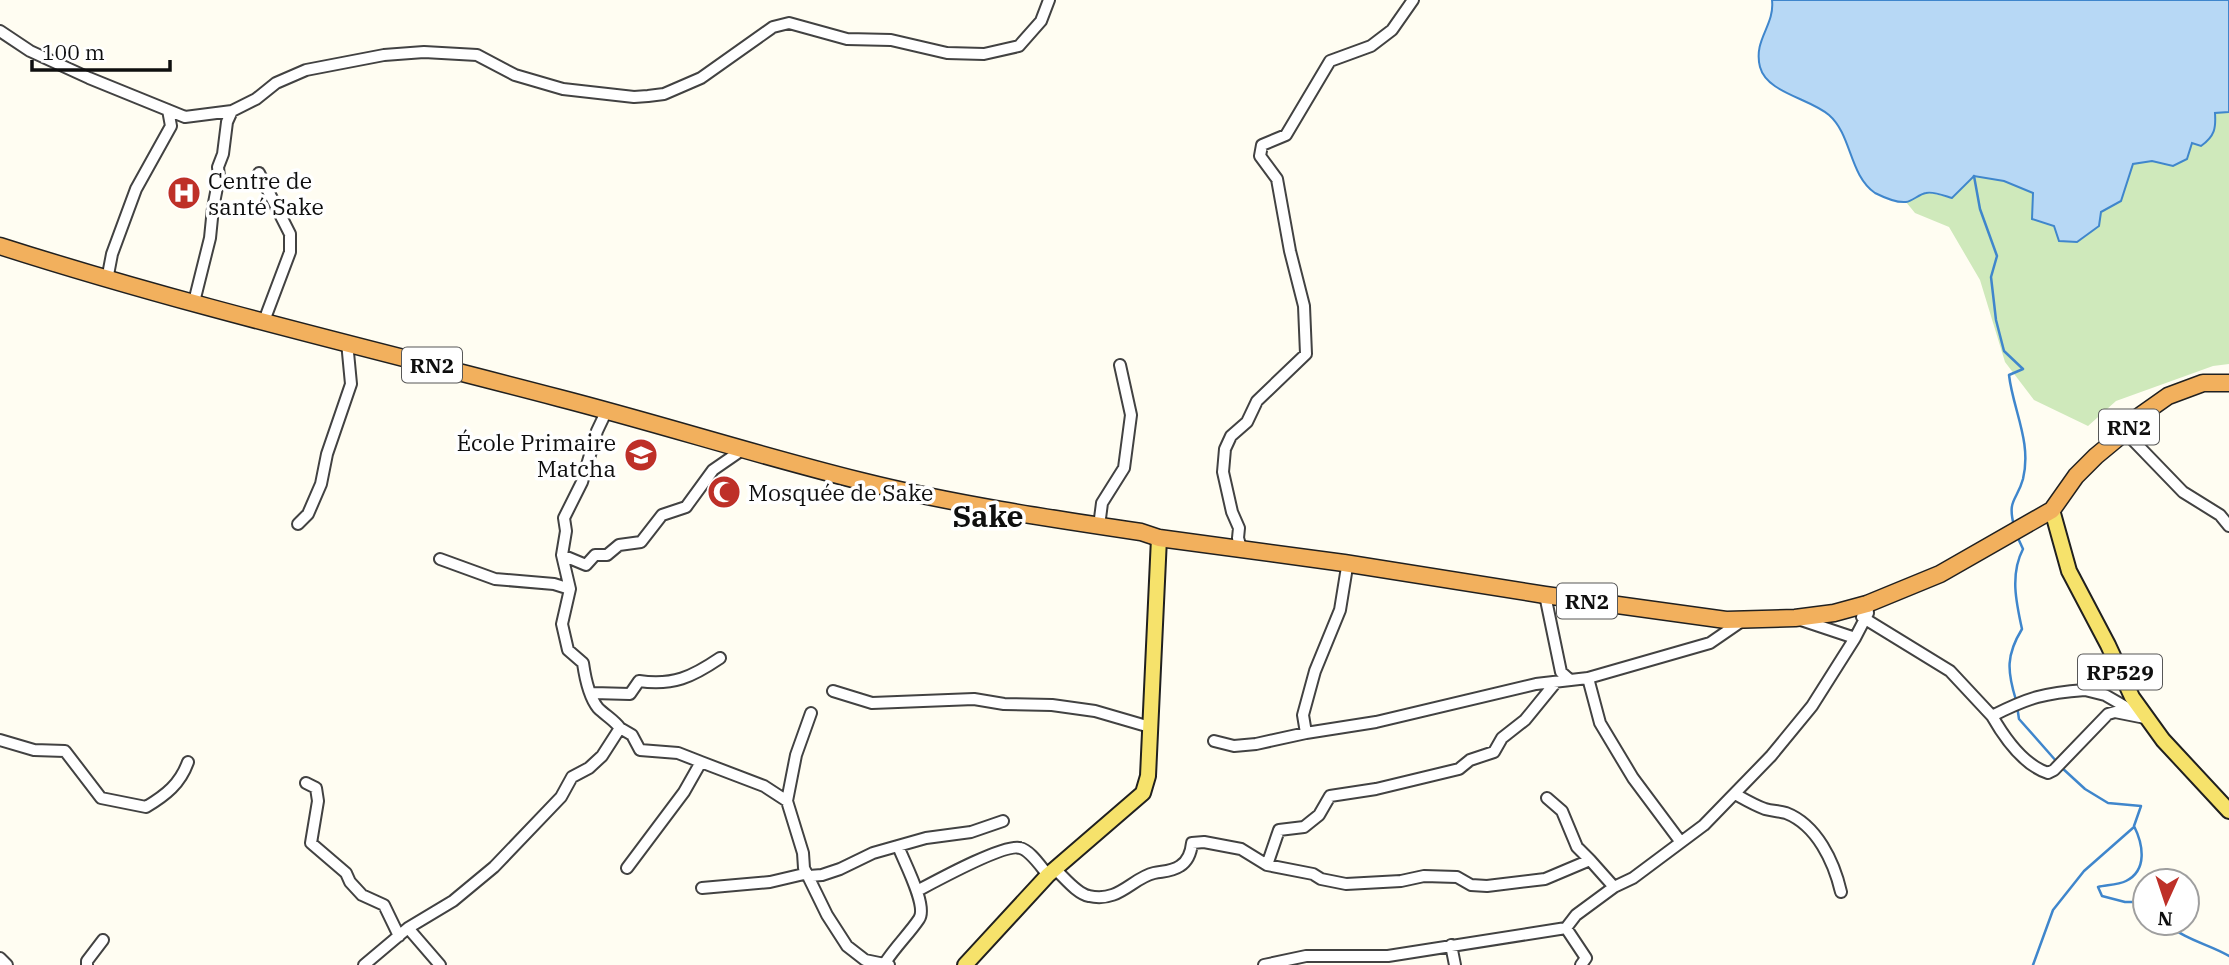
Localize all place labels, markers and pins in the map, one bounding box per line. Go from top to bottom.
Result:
place label: Centre de santé Sake [208,165,324,221]
hospital icon: Centre de santé Sake [165,174,203,212]
place label: École Primaire Matcha [456,427,616,483]
school or university icon: École Primaire Matcha [622,436,660,474]
mosque icon: Mosquée de Sake [705,473,743,511]
place label: Mosquée de Sake [748,477,933,507]

